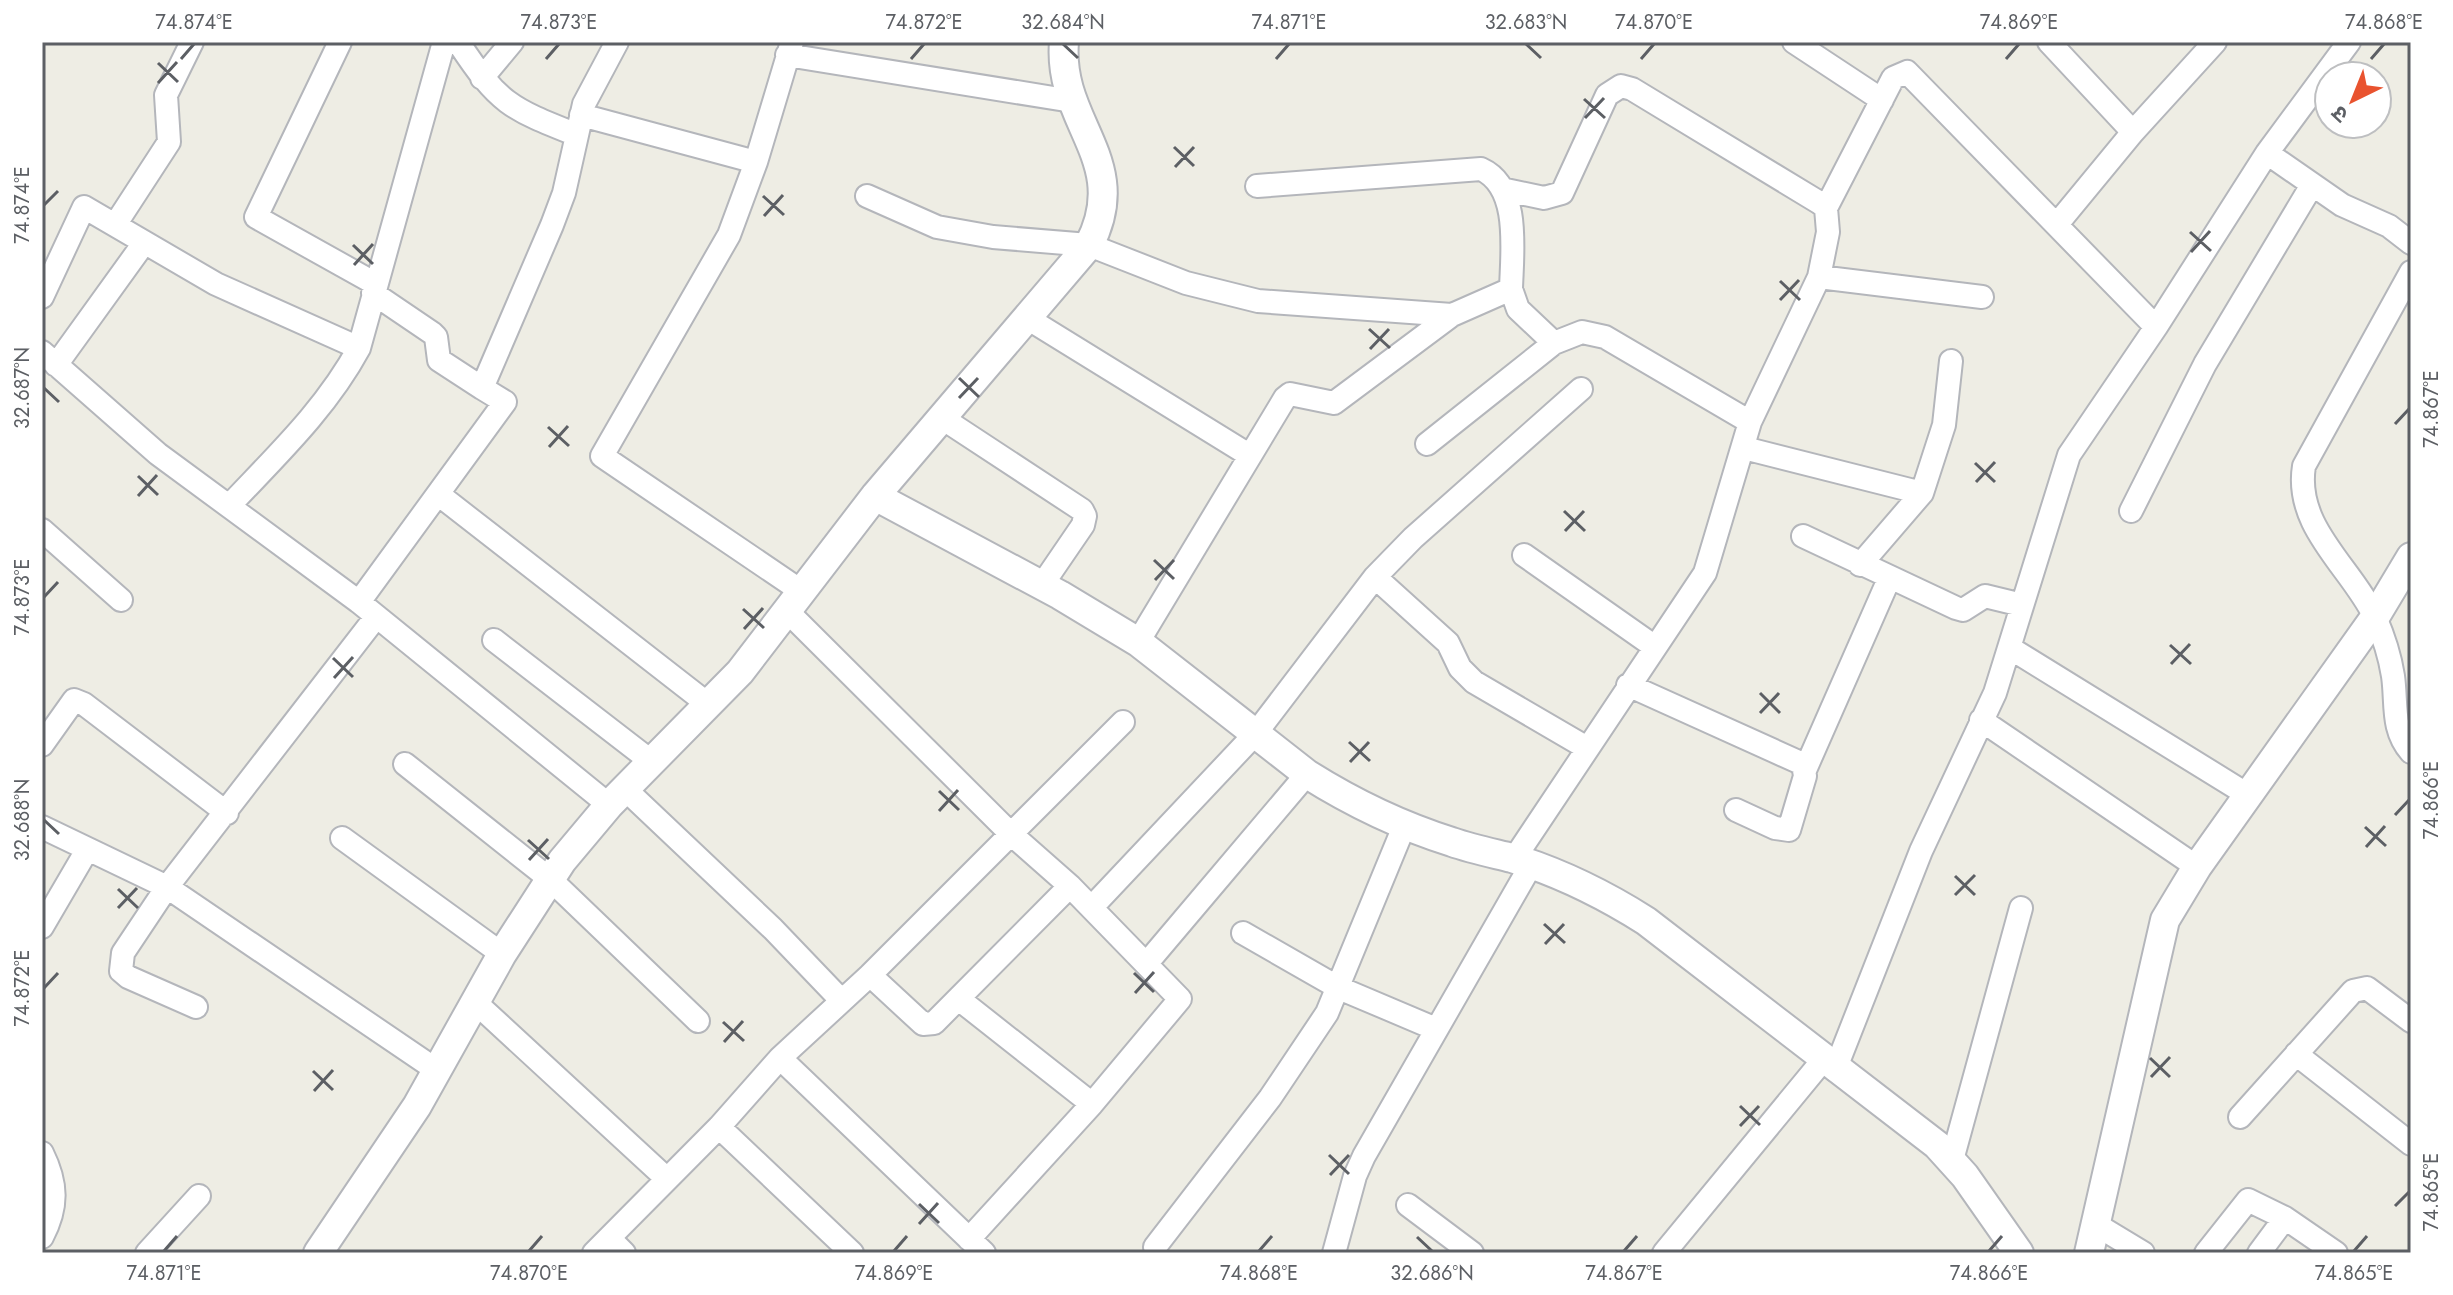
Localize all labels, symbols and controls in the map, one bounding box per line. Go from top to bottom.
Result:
text: 74.874°E [155,8,233,37]
text: 74.873°E [521,8,597,37]
text: 74.872°E [885,8,963,37]
text: 32.684°N [1021,8,1105,37]
text: 74.871°E [1252,8,1326,37]
text: 32.683°N [1485,8,1567,37]
text: 74.870°E [1615,8,1693,37]
text: 74.869°E [1980,8,2058,37]
text: 74.868°E [2345,8,2423,37]
north arrow [2313,60,2393,140]
text: उ [2323,98,2355,131]
text: 74.874°E [8,166,37,244]
text: 32.687°N [8,347,37,429]
text: 74.867°E [2417,370,2446,448]
text: 74.873°E [8,559,37,635]
text: 74.866°E [2417,761,2446,839]
text: 32.688°N [8,779,37,861]
text: 74.872°E [8,949,37,1027]
text: 74.865°E [2417,1153,2446,1231]
text: 74.871°E [127,1259,201,1288]
text: 74.870°E [490,1259,568,1288]
text: 74.869°E [855,1259,933,1288]
text: 74.868°E [1220,1259,1298,1288]
text: 32.686°N [1390,1259,1474,1288]
text: 74.867°E [1585,1259,1663,1288]
text: 74.866°E [1950,1259,2028,1288]
text: 74.865°E [2315,1259,2393,1288]

